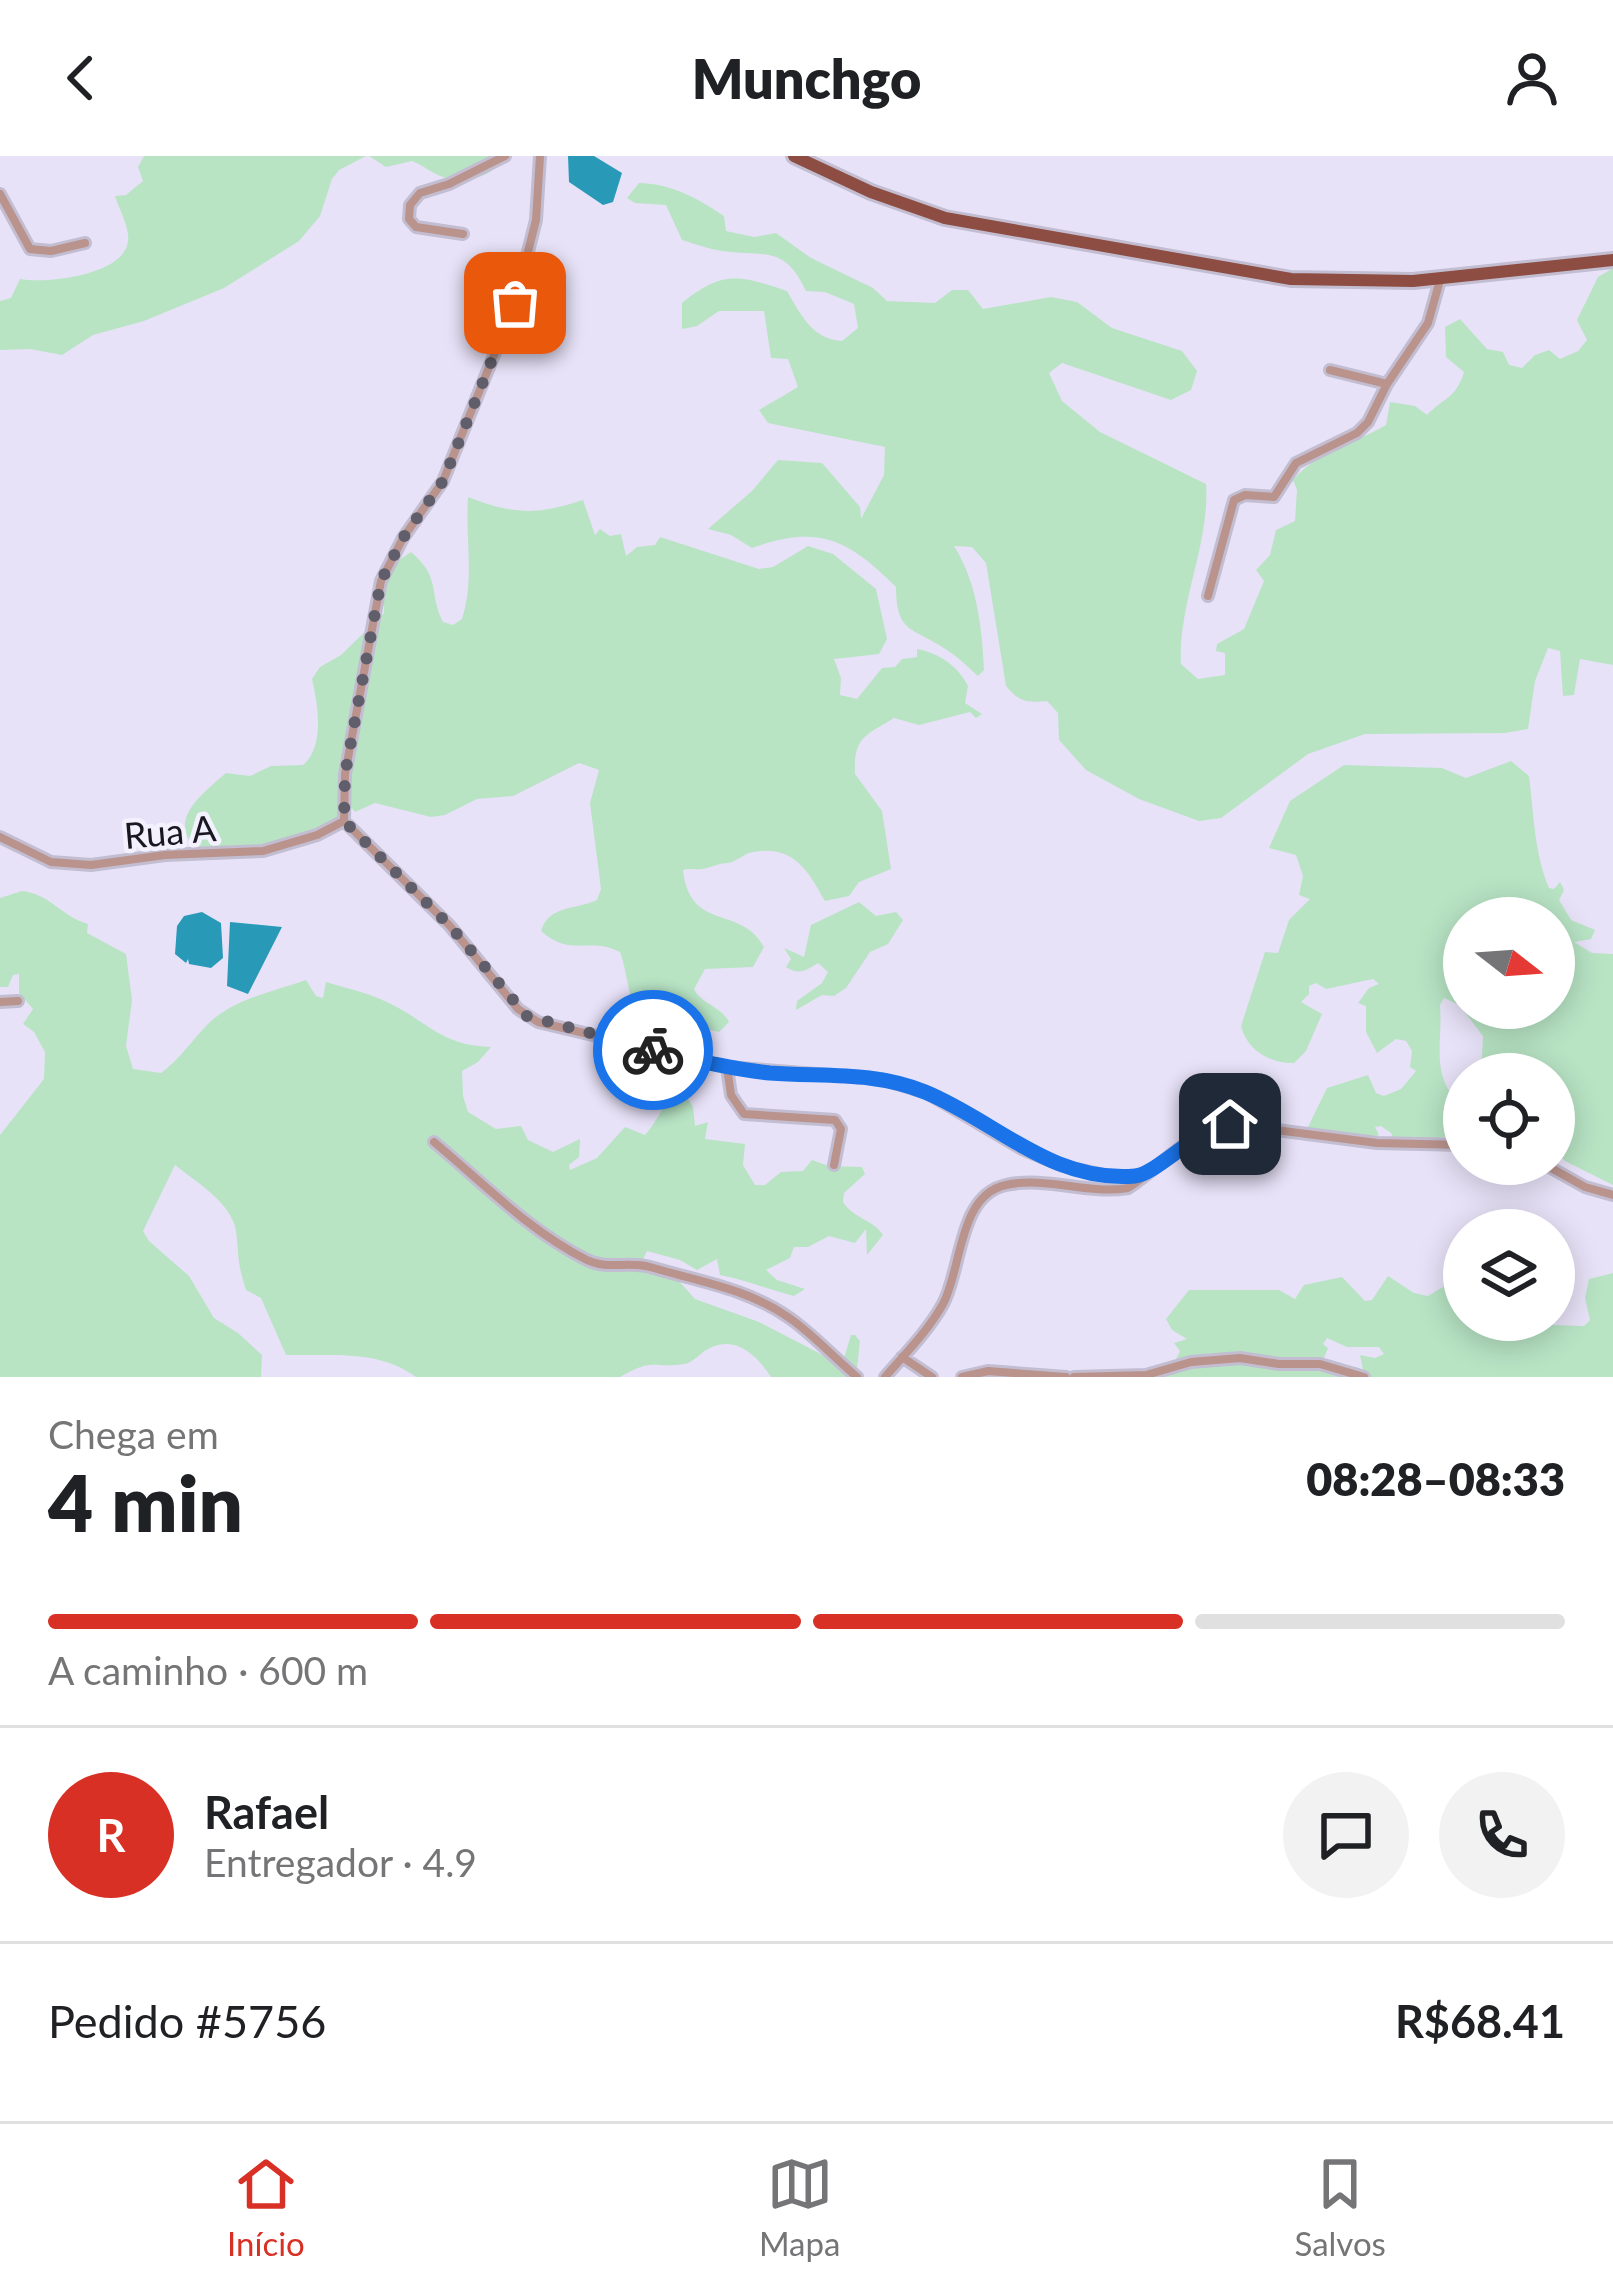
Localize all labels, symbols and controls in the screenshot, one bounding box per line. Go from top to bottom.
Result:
icon: back [48,45,114,111]
icon: person [1499,45,1565,111]
text: Munchgo [692,46,921,111]
pin [464,252,566,354]
icon: bag [482,270,548,336]
street label: Rua A [122,805,218,857]
north arrow [1443,897,1575,1029]
map controls [1443,897,1575,1341]
courier [593,990,713,1110]
icon: bike [620,1017,686,1083]
button: locate [1443,1053,1575,1185]
pin [1179,1073,1281,1175]
icon: home [1197,1091,1263,1157]
button: layers [1443,1209,1575,1341]
text: Chega em [48,1411,219,1457]
text: 08:28–08:33 [1306,1452,1565,1506]
text: 4 min [48,1455,243,1549]
text: A caminho · 600 m [48,1647,368,1693]
button: chat [1283,1772,1409,1898]
button: phone [1439,1772,1565,1898]
text: Rafael [204,1785,329,1839]
text: R [97,1808,125,1862]
text: Entregador · 4.9 [204,1839,477,1885]
text: Pedido #5756 [48,1994,326,2048]
text: R$68.41 [1395,1994,1565,2048]
tab: Início [227,2151,305,2263]
tab: Mapa [759,2151,840,2263]
tab: Salvos [1294,2151,1386,2263]

